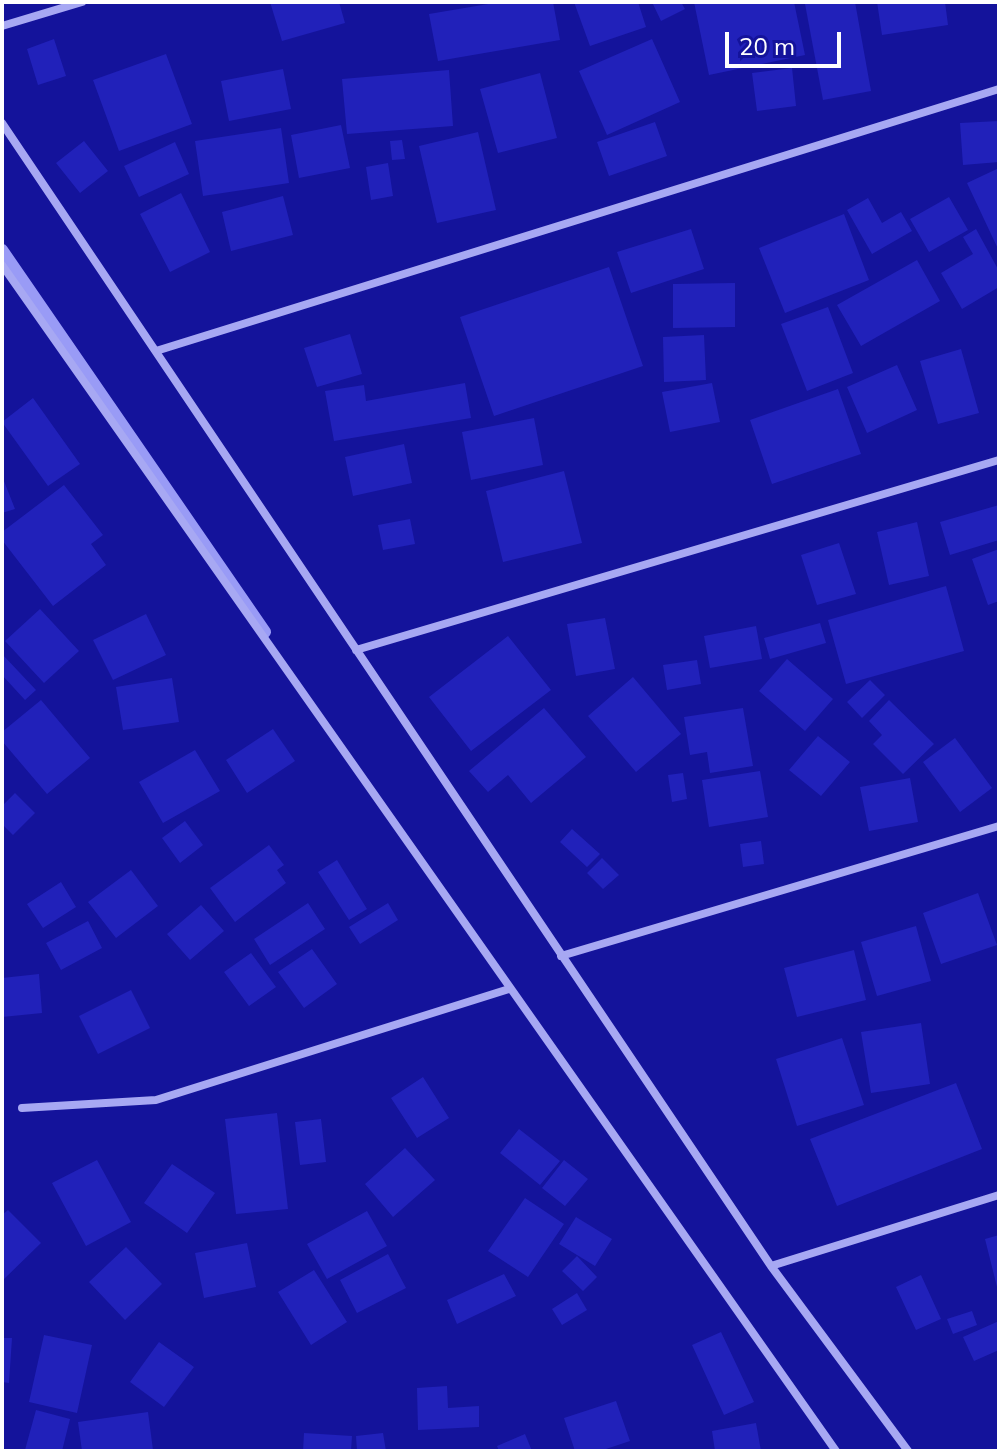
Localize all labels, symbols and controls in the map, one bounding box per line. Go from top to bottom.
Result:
scale bar [729,16,845,66]
text: 20 m [739,31,795,61]

